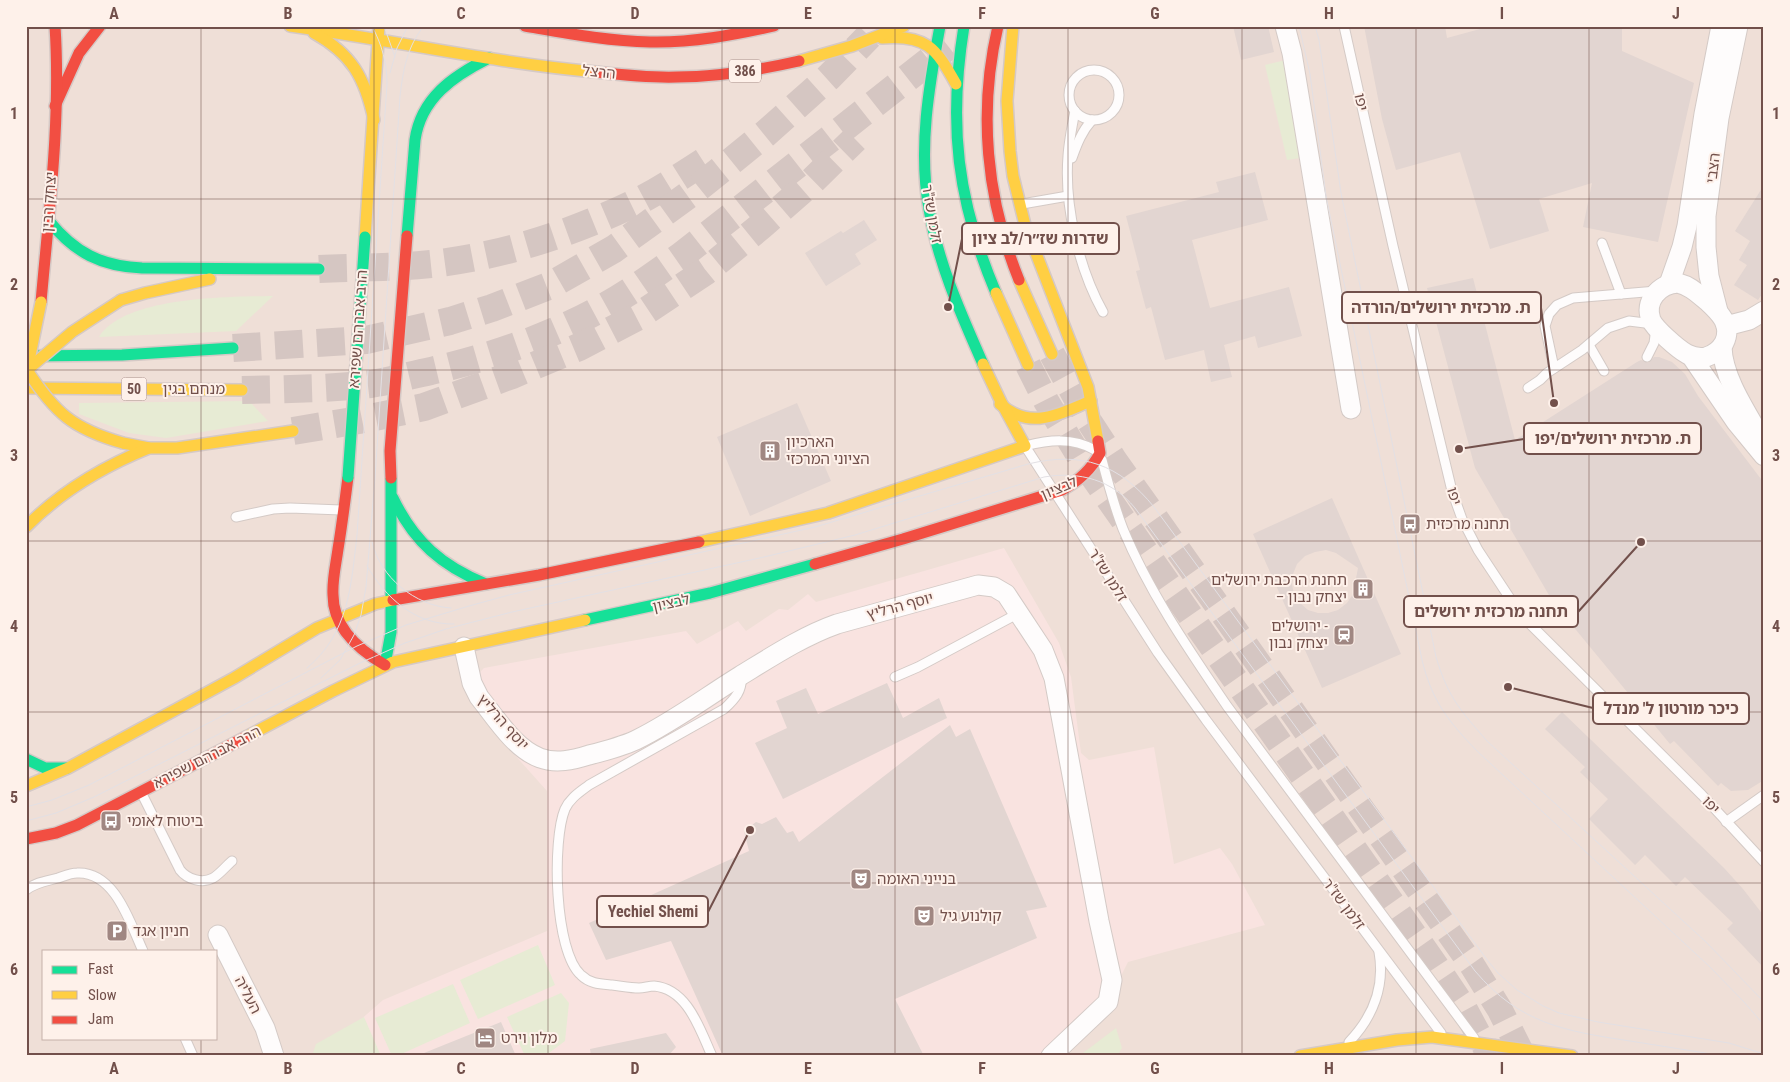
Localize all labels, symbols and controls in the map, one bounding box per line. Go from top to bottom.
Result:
text: A [109,4,119,23]
text: B [284,4,293,23]
text: C [456,4,466,23]
text: D [630,4,640,23]
text: E [804,4,812,23]
text: F [978,4,986,23]
text: G [1150,4,1160,23]
text: H [1324,4,1334,23]
text: I [1500,4,1504,23]
text: J [1672,4,1680,23]
road number: 386 [729,59,761,82]
street label: הרצל [581,61,617,83]
street label: יפו [1350,92,1372,112]
text: 1 [10,104,18,123]
text: 1 [1772,104,1780,123]
street label: הצבי [1702,152,1724,184]
street label: יצחק רבין [38,171,60,233]
street label: זלמן שז"ר [918,183,946,245]
callout: שדרות שז״ר/לב ציון [962,223,1119,254]
text: שדרות שז״ר/לב ציון [971,229,1109,248]
street label: הרב אברהם שפירא [345,269,371,389]
text: 2 [10,275,18,294]
text: 2 [1772,275,1780,294]
callout: ת. מרכזית ירושלים/הורדה [1342,292,1541,323]
text: ת. מרכזית ירושלים/הורדה [1351,298,1531,317]
road number: 50 [122,378,146,400]
street label: מנחם בגין [163,380,225,398]
callout: ת. מרכזית ירושלים/יפו [1524,423,1701,454]
text: ת. מרכזית ירושלים/יפו [1535,429,1691,448]
place label: הארכיון הציוני המרכזי [786,433,870,468]
building icon: הארכיון הציוני המרכזי [758,439,782,463]
text: 3 [10,446,18,465]
text: 3 [1772,446,1780,465]
street label: לבציון [1038,472,1080,504]
street label: יפו [1443,485,1465,507]
bus stop icon: תחנה מרכזית [1398,512,1422,536]
place label: תחנה מרכזית [1426,515,1509,533]
street label: זלמן שז"ר [1085,545,1131,605]
place label: תחנת הרכבת ירושלים – יצחק נבון [1211,571,1347,606]
building icon: תחנת הרכבת ירושלים – יצחק נבון [1351,577,1375,601]
street label: יוסף הרליץ [865,588,935,624]
street label: לבציון [651,590,692,616]
callout: תחנה מרכזית ירושלים [1404,596,1578,627]
text: תחנה מרכזית ירושלים [1414,602,1568,621]
text: 4 [10,617,18,636]
place label: ירושלים - יצחק נבון [1269,617,1328,652]
text: 4 [1772,617,1780,636]
station icon: ירושלים - יצחק נבון [1332,623,1356,647]
street label: יוסף הרליץ [473,691,533,753]
callout: כיכר מורטון ל' מנדל [1593,693,1749,724]
text: כיכר מורטון ל' מנדל [1603,699,1739,718]
street label: הרב אברהם שפירא [150,722,264,792]
text: 5 [10,788,18,807]
text: 5 [1772,788,1780,807]
street label: יפו [1698,792,1724,818]
bus stop icon: ביטוח לאומי [99,809,123,833]
place label: ביטוח לאומי [127,812,204,830]
theatre icon: בנייני האומה [849,867,873,891]
place label: בנייני האומה [877,870,956,888]
street label: זלמן שז"ר [1319,875,1369,933]
callout: Yechiel Shemi [597,896,708,927]
text: Yechiel Shemi [608,902,698,921]
theatre icon: קולנוע גיל [912,904,936,928]
place label: קולנוע גיל [940,907,1002,925]
parking icon: חניון אגד [105,919,129,943]
place label: חניון אגד [133,922,189,940]
legend [42,950,218,1040]
text: 6 [10,960,18,979]
text: Fast [88,960,113,978]
text: 6 [1772,960,1780,979]
street label: העליה [231,973,265,1017]
text: Slow [88,986,117,1004]
text: Jam [88,1010,114,1028]
hotel icon: מלון וירט [473,1026,497,1050]
place label: מלון וירט [501,1029,557,1047]
text: A [109,1059,119,1078]
text: B [284,1059,293,1078]
text: C [456,1059,466,1078]
text: D [630,1059,640,1078]
text: E [804,1059,812,1078]
text: F [978,1059,986,1078]
text: G [1150,1059,1160,1078]
text: H [1324,1059,1334,1078]
text: I [1500,1059,1504,1078]
text: J [1672,1059,1680,1078]

